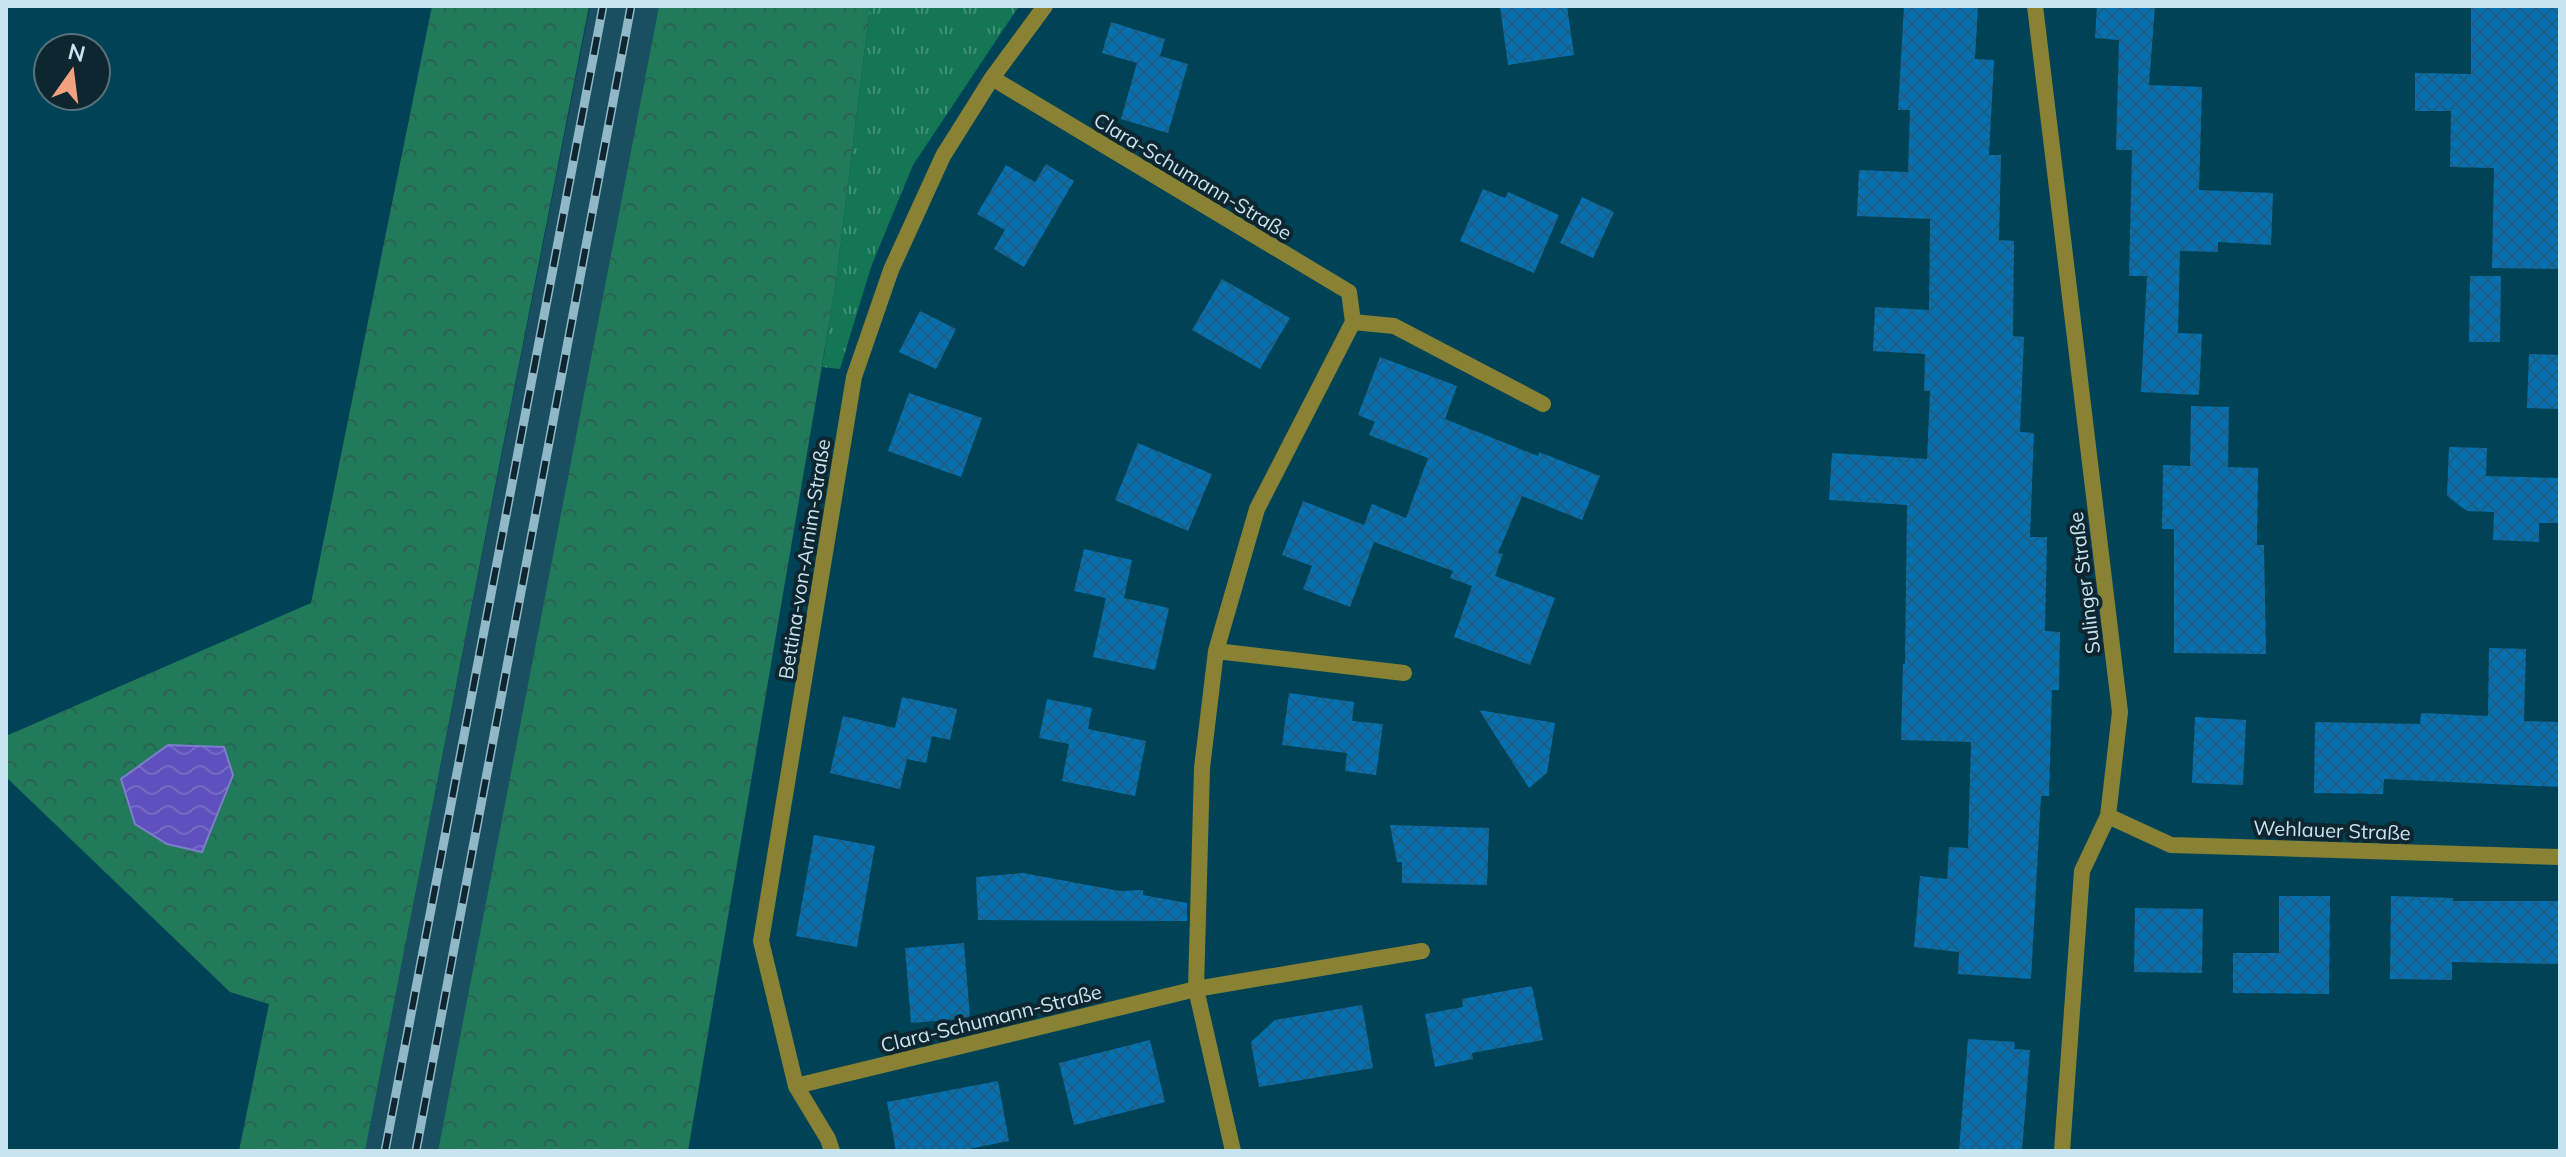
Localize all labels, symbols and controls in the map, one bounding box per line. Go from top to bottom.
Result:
north arrow [32,32,112,112]
text: N [65,37,88,68]
street label: Clara-Schumann-Straße [1089,107,1297,245]
street label: Bettina-von-Arnim-Straße [773,437,835,681]
street label: Sulinger Straße [2063,511,2105,655]
street label: Wehlauer Straße [2253,815,2411,845]
street label: Clara-Schumann-Straße [878,978,1104,1058]

